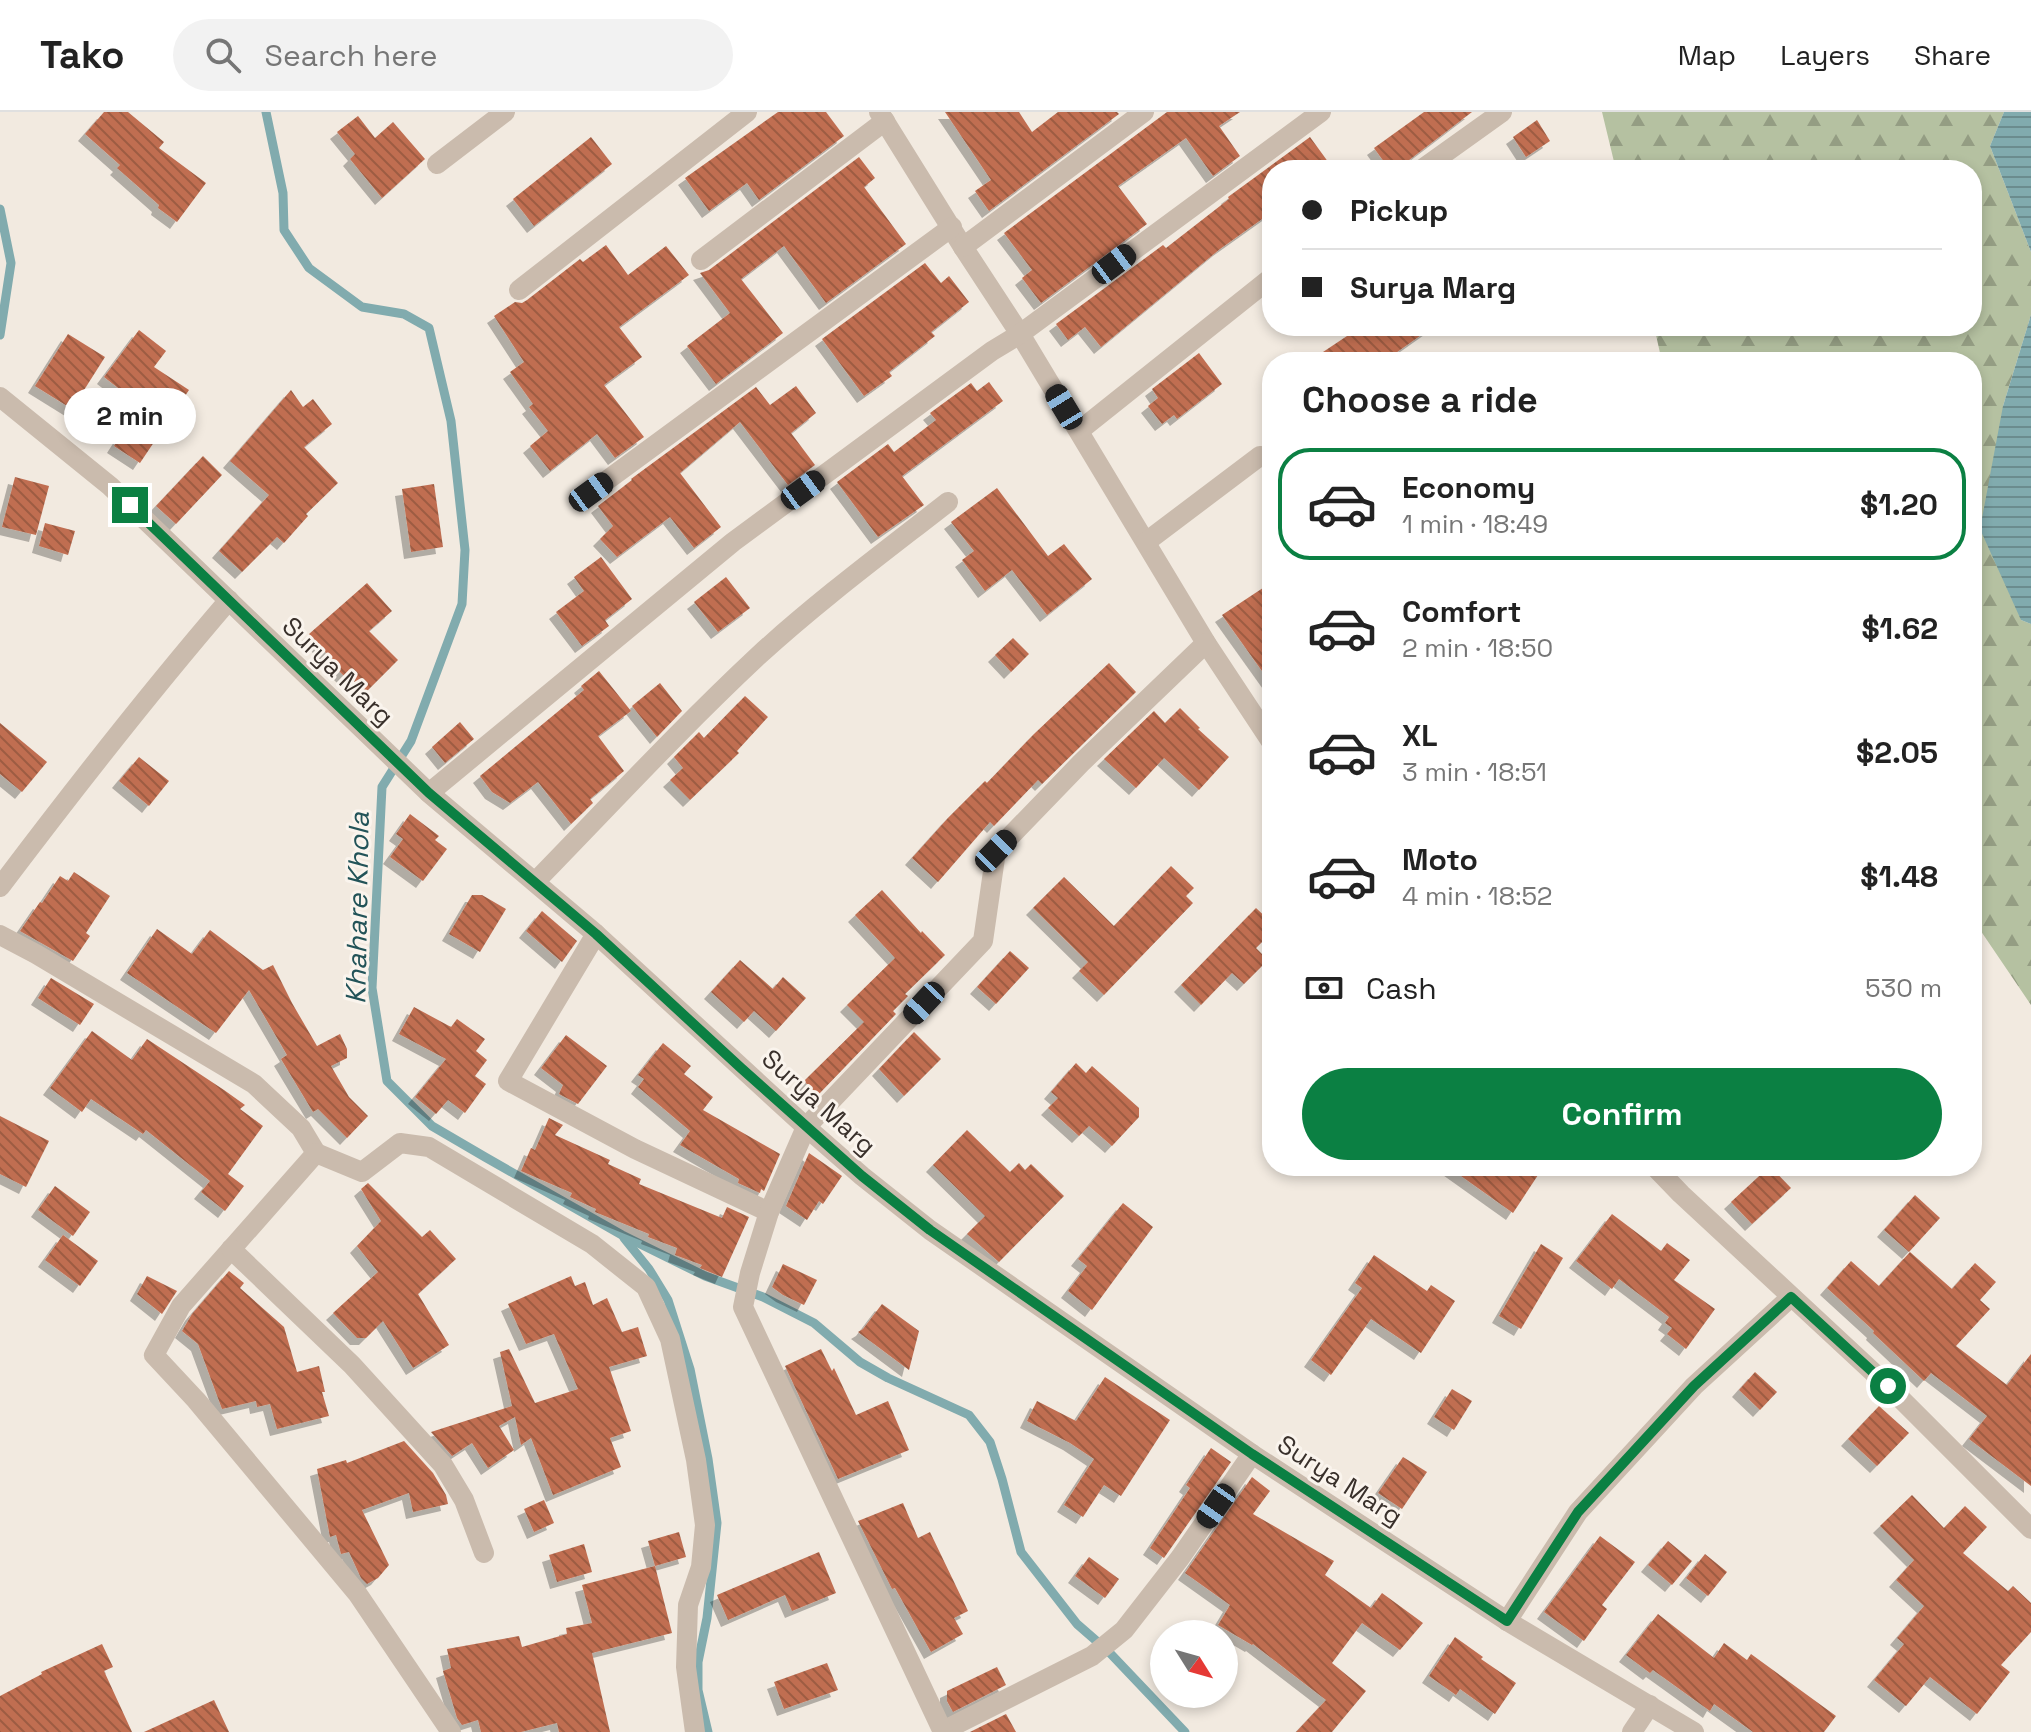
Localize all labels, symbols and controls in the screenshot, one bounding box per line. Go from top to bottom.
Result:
search box [173,19,733,91]
text: Tako [40,31,125,79]
icon: search [201,33,245,77]
text: Search here [265,36,437,75]
text: Map [1678,37,1736,73]
text: Layers [1780,37,1870,73]
text: Share [1914,37,1991,73]
text: Pickup [1350,191,1448,230]
car [1088,240,1140,288]
text: Surya Marg [1350,268,1516,307]
text: Choose a ride [1302,377,1538,423]
car [1041,380,1087,434]
callout: 2 min [64,389,196,445]
text: 2 min [96,399,164,433]
car [777,466,829,514]
car [565,468,617,516]
icon: car [1306,468,1378,540]
text: Economy [1402,468,1535,507]
text: $1.20 [1860,485,1938,524]
route end [112,487,148,523]
text: 1 min · 18:49 [1402,507,1548,541]
icon: car [1306,592,1378,664]
text: Comfort [1402,592,1521,631]
street label: Surya Marg [275,609,401,733]
text: $1.62 [1861,609,1938,648]
text: 2 min · 18:50 [1402,631,1553,665]
icon: car [1306,716,1378,788]
text: XL [1402,716,1438,755]
text: $2.05 [1856,733,1938,772]
text: 3 min · 18:51 [1402,755,1547,789]
water label: Khahare Khola [337,811,377,1004]
car [971,825,1021,877]
icon: car [1306,840,1378,912]
text: Moto [1402,840,1478,879]
text: $1.48 [1860,857,1938,896]
text: 4 min · 18:52 [1402,879,1553,913]
icon: cash [1302,966,1346,1010]
text: Cash [1366,969,1437,1008]
text: 530 m [1865,971,1942,1005]
car [899,977,949,1029]
street label: Surya Marg [755,1042,883,1162]
button: Confirm [1302,1068,1942,1160]
route start [1870,1368,1906,1404]
street label: Surya Marg [1271,1427,1409,1533]
car [1192,1479,1240,1533]
north arrow [1150,1620,1238,1708]
map controls [1150,1620,1238,1708]

